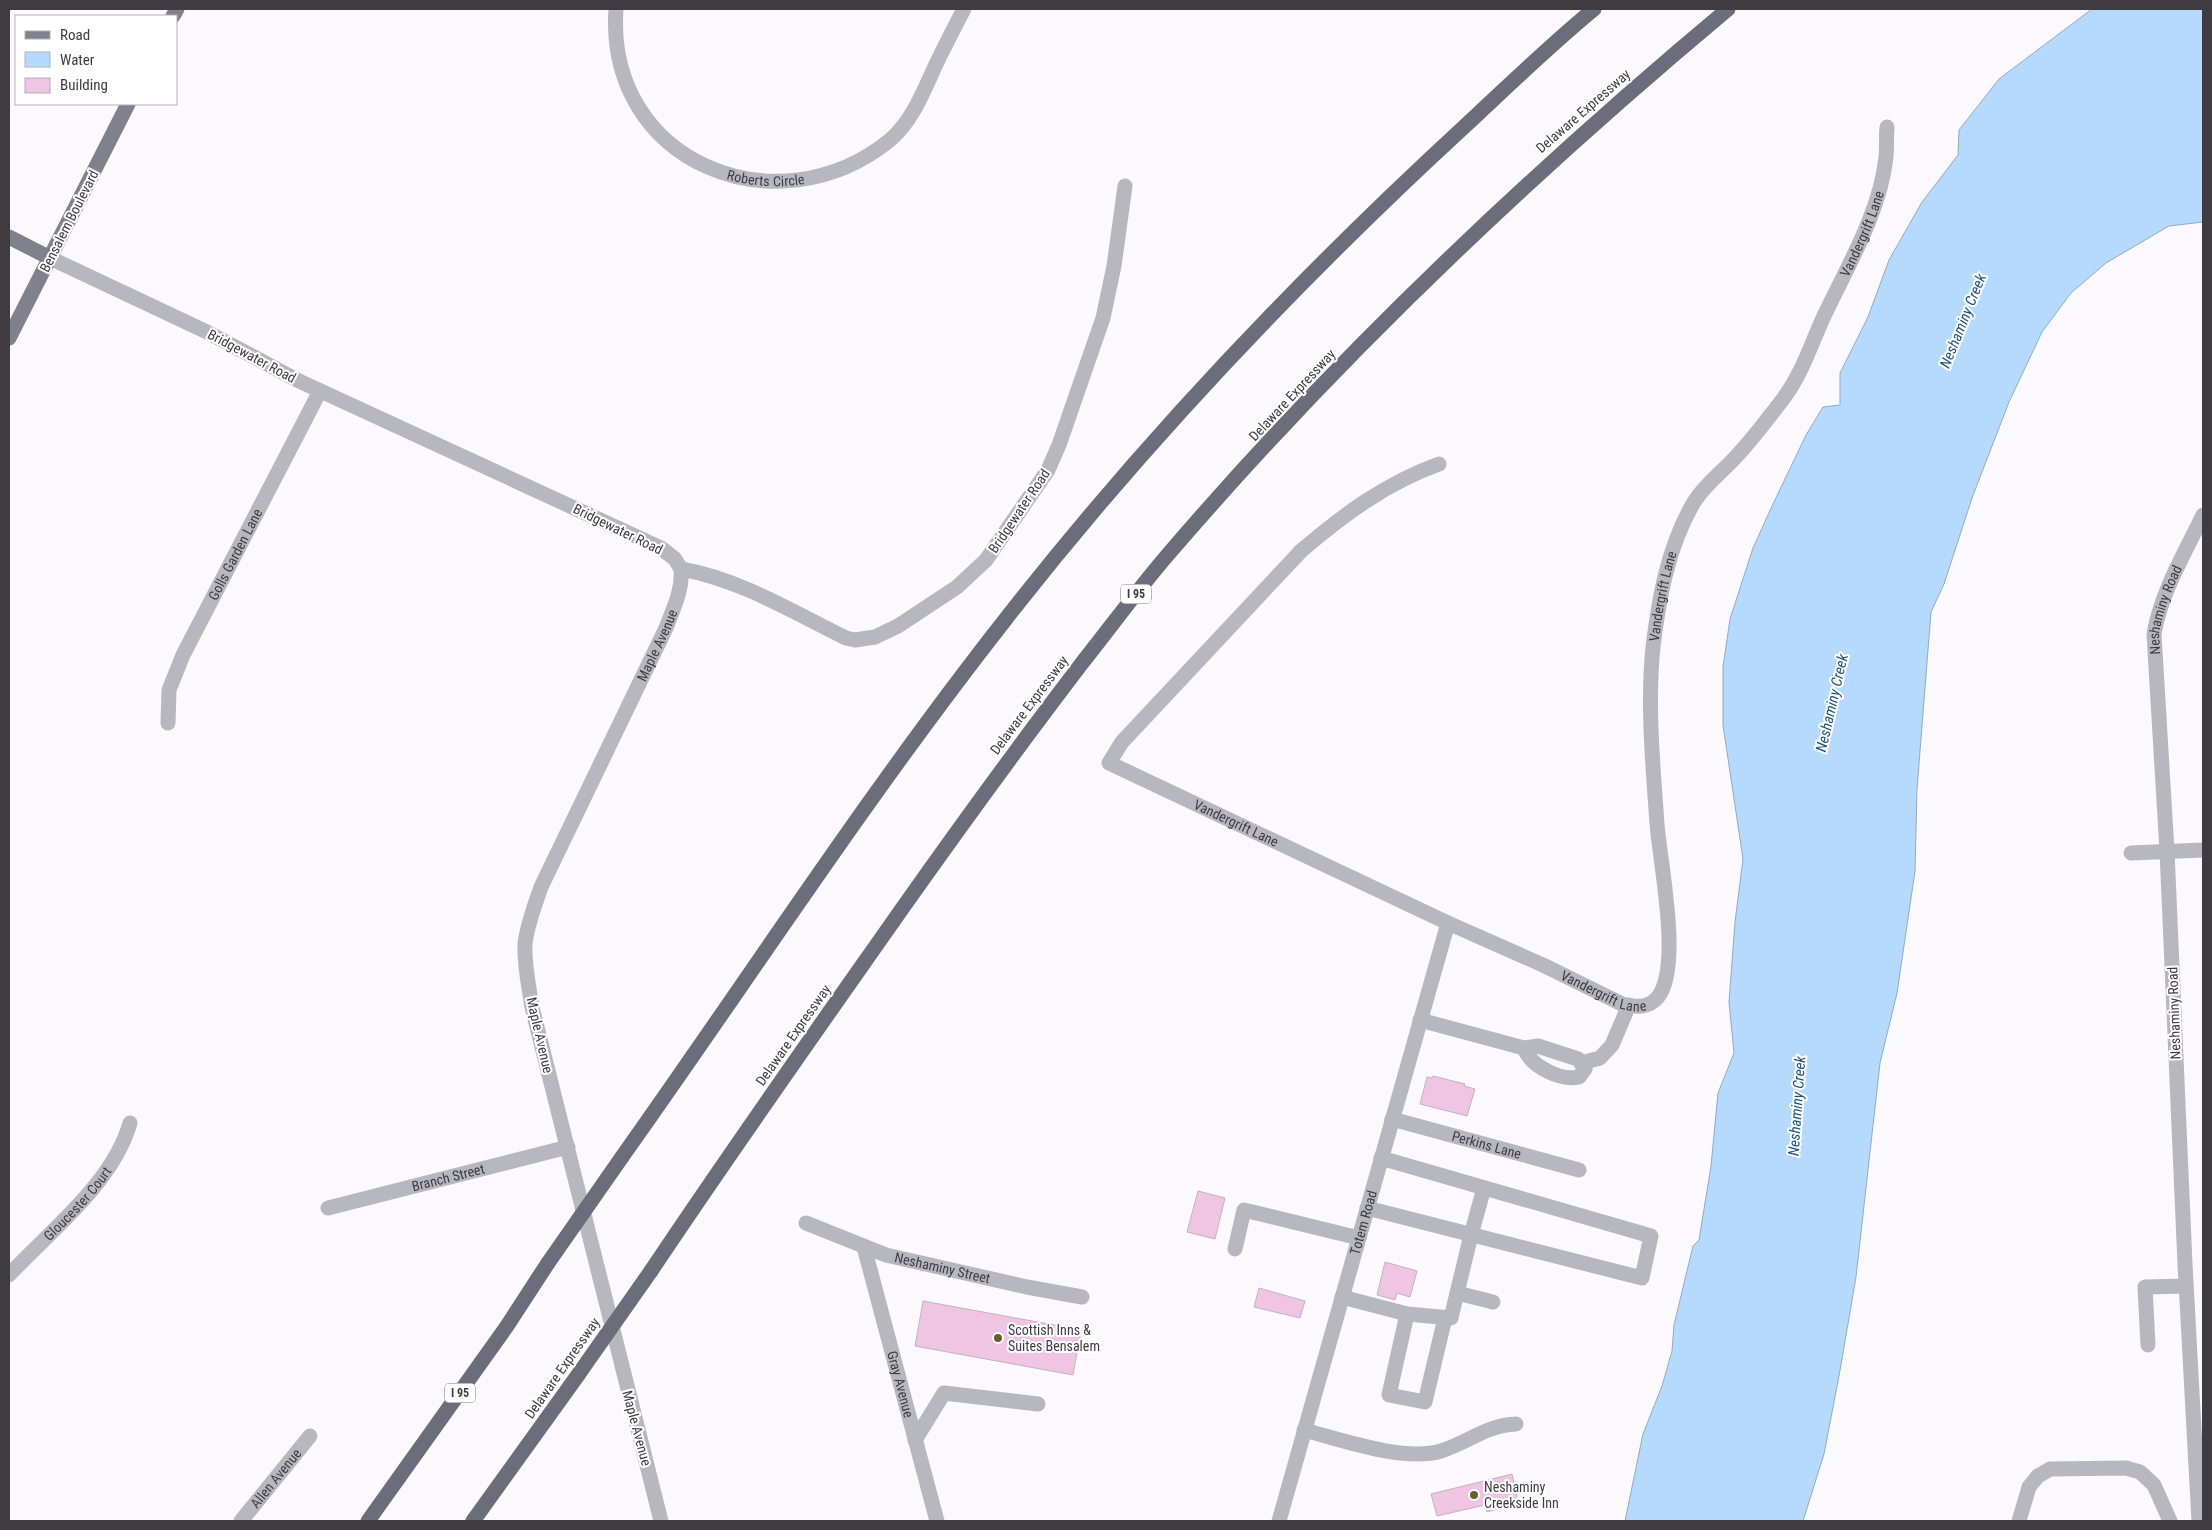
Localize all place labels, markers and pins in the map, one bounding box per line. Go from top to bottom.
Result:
place label: Scottish Inns & Suites Bensalem [1008,1322,1100,1354]
marker: Scottish Inns & Suites Bensalem [992,1332,1004,1344]
place label: Neshaminy Creekside Inn [1484,1479,1559,1511]
marker: Neshaminy Creekside Inn [1468,1489,1480,1501]

